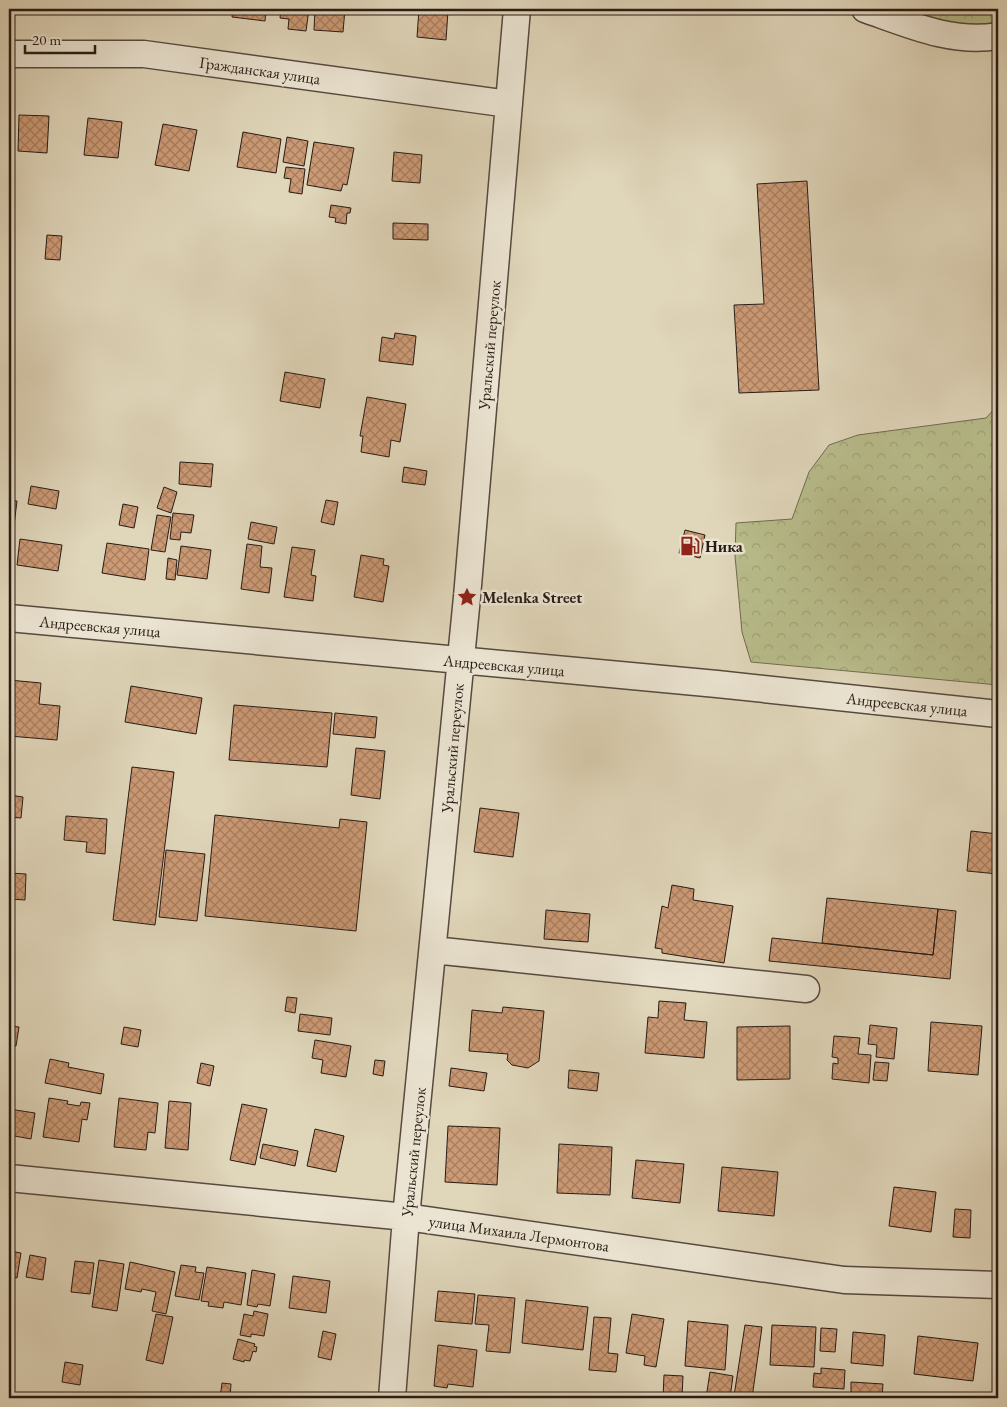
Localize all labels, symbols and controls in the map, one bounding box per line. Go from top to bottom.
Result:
scale bar [25,22,95,54]
text: 20 m [32,30,61,49]
street label: Гражданская улица [198,52,322,89]
street label: Уральский переулок [473,279,506,412]
fuel station icon: Ника [679,535,701,557]
place label: Ника [705,536,744,557]
place icon: Melenka Street [456,586,478,608]
place label: Melenka Street [482,587,582,608]
street label: Андреевская улица [37,611,162,642]
street label: Андреевская улица [441,650,566,681]
street label: Уральский переулок [436,682,469,815]
street label: Андреевская улица [844,688,969,721]
street label: Уральский переулок [396,1086,431,1219]
street label: улица Михаила Лермонтова [427,1210,611,1257]

